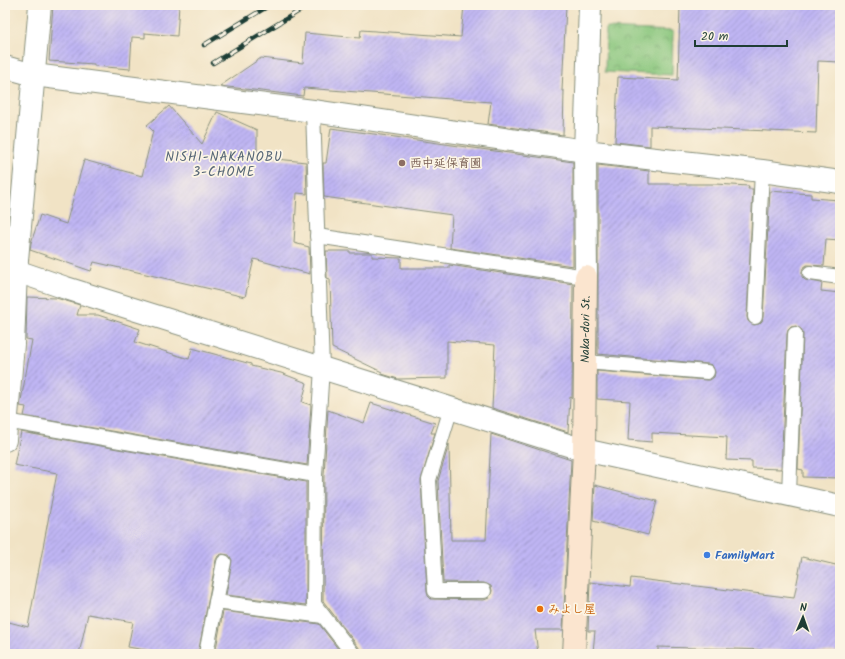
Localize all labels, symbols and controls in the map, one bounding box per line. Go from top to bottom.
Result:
scale bar [695,22,787,48]
text: 20 m [701,27,729,46]
district label: NISHI-NAKANOBU 3-CHOME [165,147,283,183]
place label: 西中延保育園 [410,154,482,173]
marker: 西中延保育園 [397,158,407,168]
street label: Naka-dori St. [576,295,596,363]
place label: FamilyMart [715,546,776,565]
marker: FamilyMart [702,550,712,560]
north arrow [783,597,823,637]
text: N [800,599,807,617]
place label: みよし屋 [548,600,596,619]
marker: みよし屋 [535,604,545,614]

